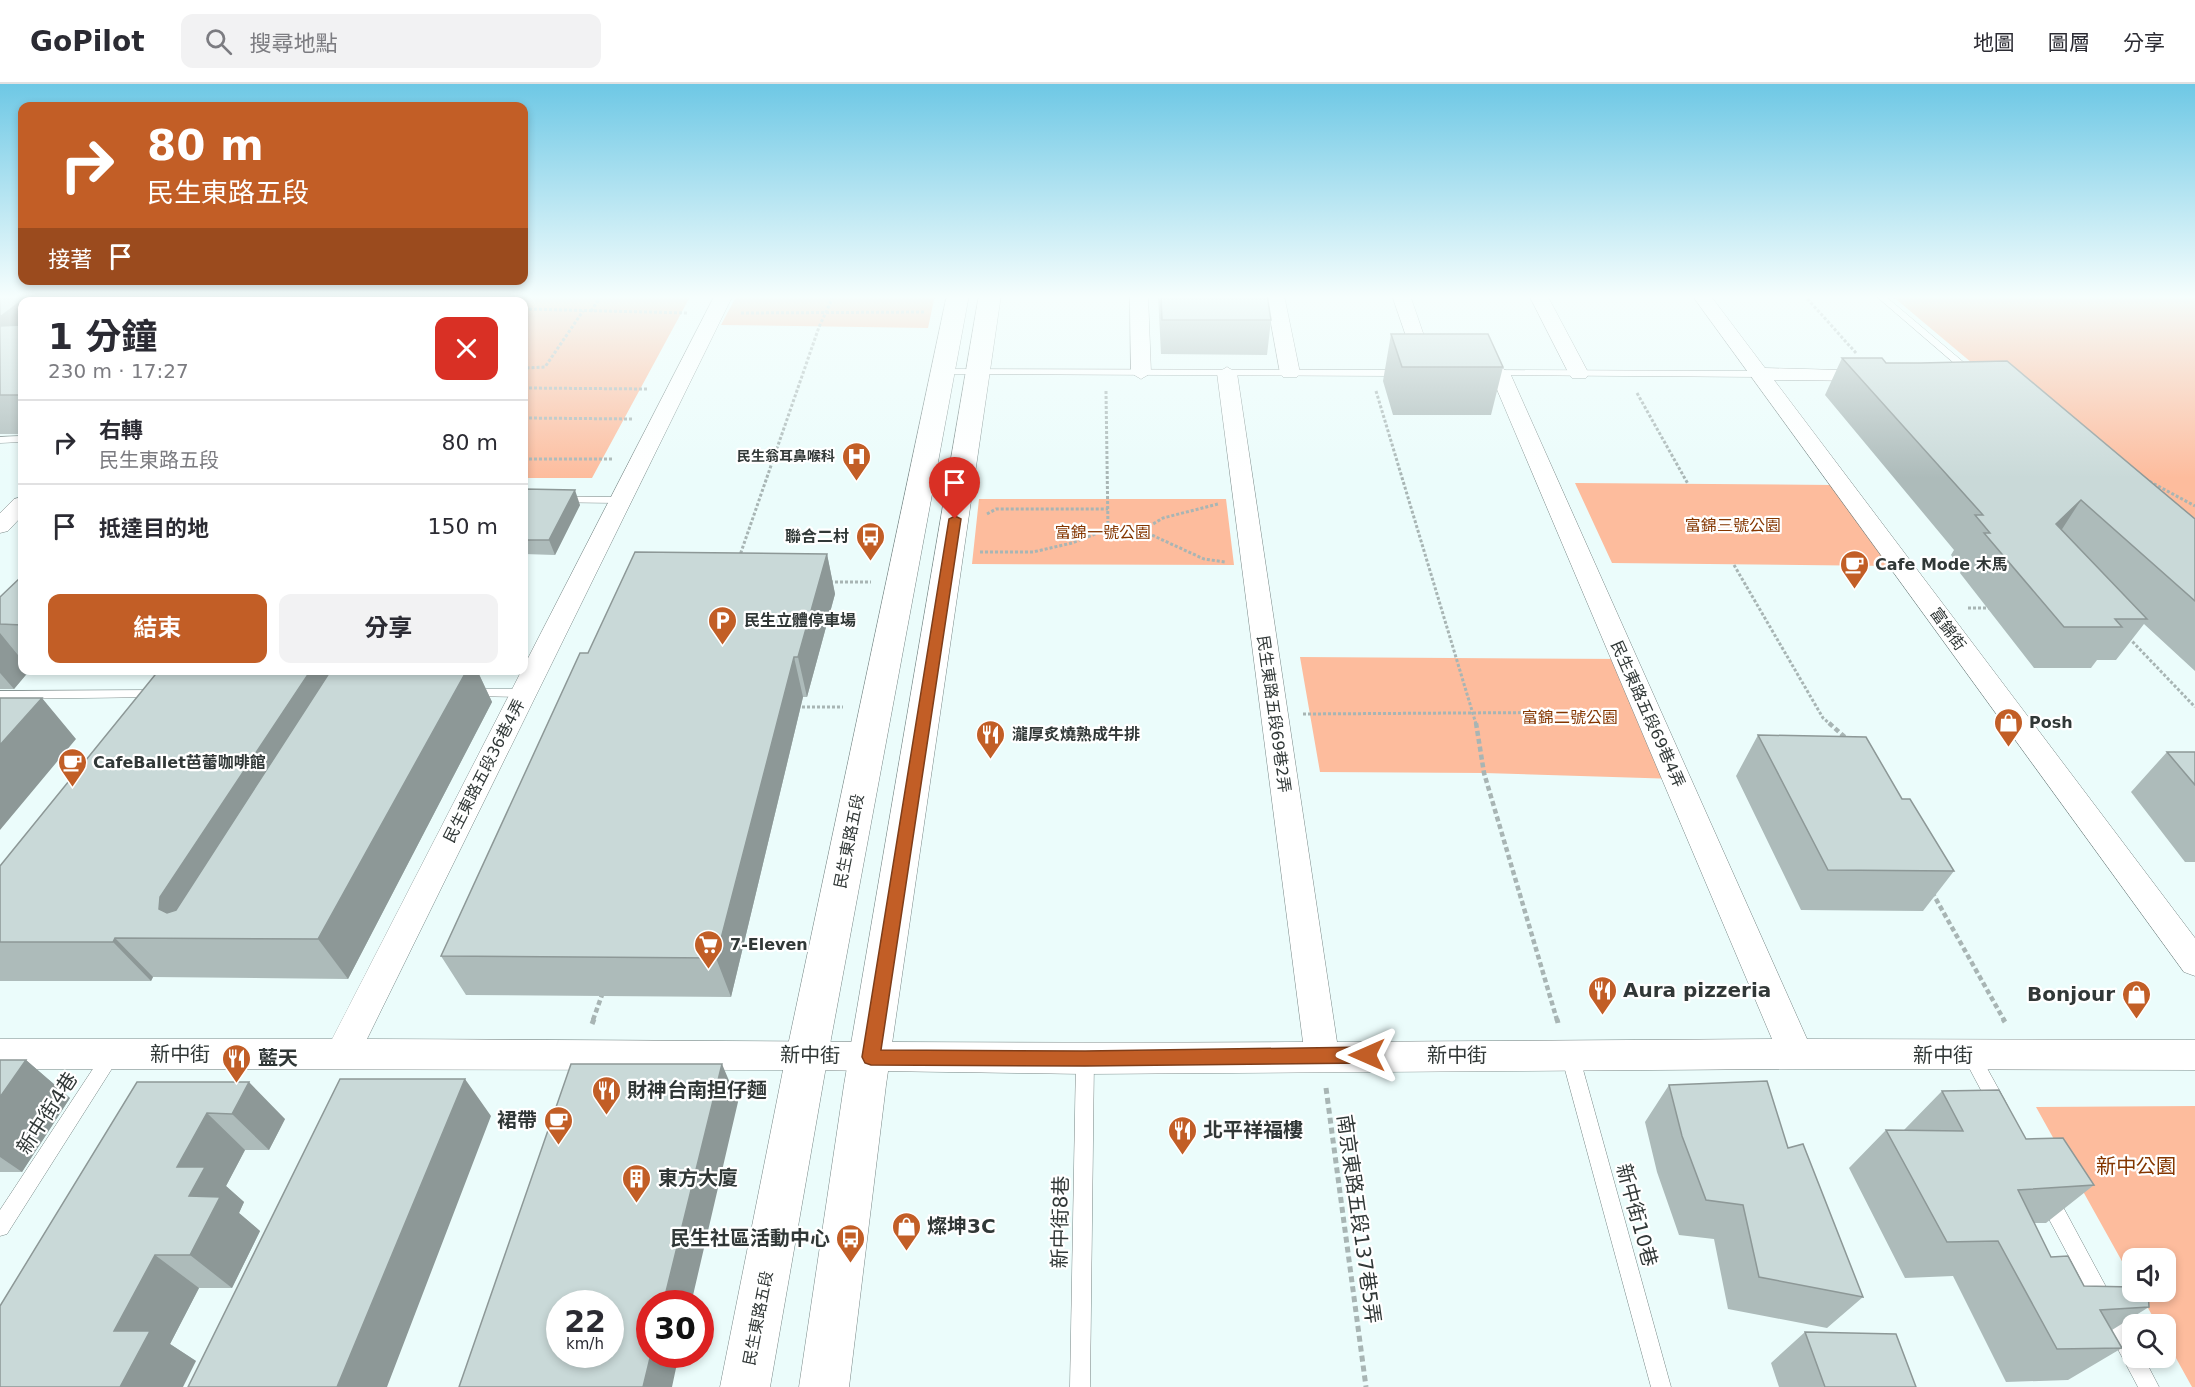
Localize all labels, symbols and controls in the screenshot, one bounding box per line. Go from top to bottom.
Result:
search box [181,14,601,68]
text: GoPilot [30,25,145,58]
icon: search [202,25,235,58]
text: 搜尋地點 [250,31,338,56]
text: 地圖 [1973,31,2015,55]
text: 圖層 [2048,31,2090,55]
text: 分享 [2123,31,2165,55]
text: 80 m [147,121,264,170]
icon: right [48,126,126,204]
text: 民生東路五段 [147,177,309,208]
icon: arrive [104,240,137,273]
text: 接著 [48,247,92,272]
text: 1 分鐘 [48,316,158,357]
button: close [435,317,498,380]
text: 230 m · 17:27 [48,359,189,383]
text: 右轉 [99,418,143,443]
icon: right [48,426,81,459]
text: 80 m [442,430,498,455]
hospital icon: 民生翁耳鼻喉科 [840,440,872,482]
text: 民生東路五段 [99,448,219,472]
place label: 民生翁耳鼻喉科 [737,448,835,464]
pin [929,457,980,519]
icon: arrive [938,466,971,499]
icon: arrive [48,510,81,543]
text: 150 m [428,514,498,539]
text: 抵達目的地 [99,516,209,541]
park label: 富錦三號公園 [1685,516,1781,535]
bus stop icon: 聯合二村 [854,520,886,562]
park label: 富錦一號公園 [1055,523,1151,542]
place label: 聯合二村 [785,527,849,546]
cafe icon: Cafe Mode 木馬 [1838,548,1870,590]
place label: Cafe Mode 木馬 [1875,555,2008,574]
button: 結束 [48,594,267,663]
button: 分享 [279,594,498,663]
parking icon: 民生立體停車場 [707,604,739,646]
street label: 富錦街 [1926,604,1970,654]
place label: 民生立體停車場 [744,611,856,630]
street label: 民生東路五段69巷2弄 [1254,634,1294,794]
street label: 民生東路五段69巷4弄 [1607,638,1689,790]
street label: 民生東路五段36巷4弄 [440,696,528,846]
shop icon: Posh [1992,706,2024,748]
park label: 富錦二號公園 [1522,708,1618,727]
place label: Posh [2029,713,2073,732]
restaurant icon: 瀧厚炙燒熟成牛排 [975,718,1007,760]
place label: 瀧厚炙燒熟成牛排 [1012,725,1140,744]
cafe icon: CafeBallet芭蕾咖啡館 [56,746,88,788]
place label: CafeBallet芭蕾咖啡館 [93,753,266,772]
street label: 民生東路五段 [831,792,867,890]
supermarket icon: 7-Eleven [693,928,725,970]
place label: 7-Eleven [730,935,808,954]
restaurant icon: Aura pizzeria [1586,974,1618,1016]
place label: Aura pizzeria [1623,978,1771,1002]
shop icon: Bonjour [2120,978,2152,1020]
place label: Bonjour [2027,982,2115,1006]
position arrow [1335,1023,1399,1087]
street label: 新中街 [150,1042,210,1066]
restaurant icon: 藍天 [221,1042,253,1084]
street label: 新中街 [780,1042,840,1068]
street label: 新中街 [1427,1043,1487,1067]
street label: 新中街 [1913,1043,1973,1067]
place label: 藍天 [258,1046,298,1070]
street label: 新中街4巷 [12,1068,82,1158]
restaurant icon: 財神台南担仔麵 [590,1074,622,1116]
place label: 財神台南担仔麵 [627,1078,767,1102]
cafe icon: 裙帶 [542,1104,574,1146]
place label: 裙帶 [497,1108,537,1132]
street label: 南京東路五段137巷5弄 [1332,1113,1386,1325]
restaurant icon: 北平祥福樓 [1166,1114,1198,1156]
place label: 北平祥福樓 [1203,1118,1303,1142]
park label: 新中公園 [2096,1154,2176,1178]
street label: 新中街10巷 [1612,1161,1662,1269]
building icon: 東方大廈 [621,1162,653,1204]
place label: 東方大廈 [658,1166,738,1190]
street label: 新中街8巷 [1047,1175,1073,1269]
shop icon: 燦坤3C [890,1210,922,1252]
place label: 燦坤3C [927,1214,996,1238]
bus stop icon: 民生社區活動中心 [835,1222,867,1264]
place label: 民生社區活動中心 [670,1226,830,1250]
map controls [2122,1248,2176,1368]
button: sound [2122,1248,2176,1302]
street label: 民生東路五段 [740,1269,776,1367]
speed limit sign: 30 [636,1290,714,1368]
text: 22 [564,1304,606,1339]
button: search [2122,1314,2176,1368]
text: km/h [566,1335,604,1353]

